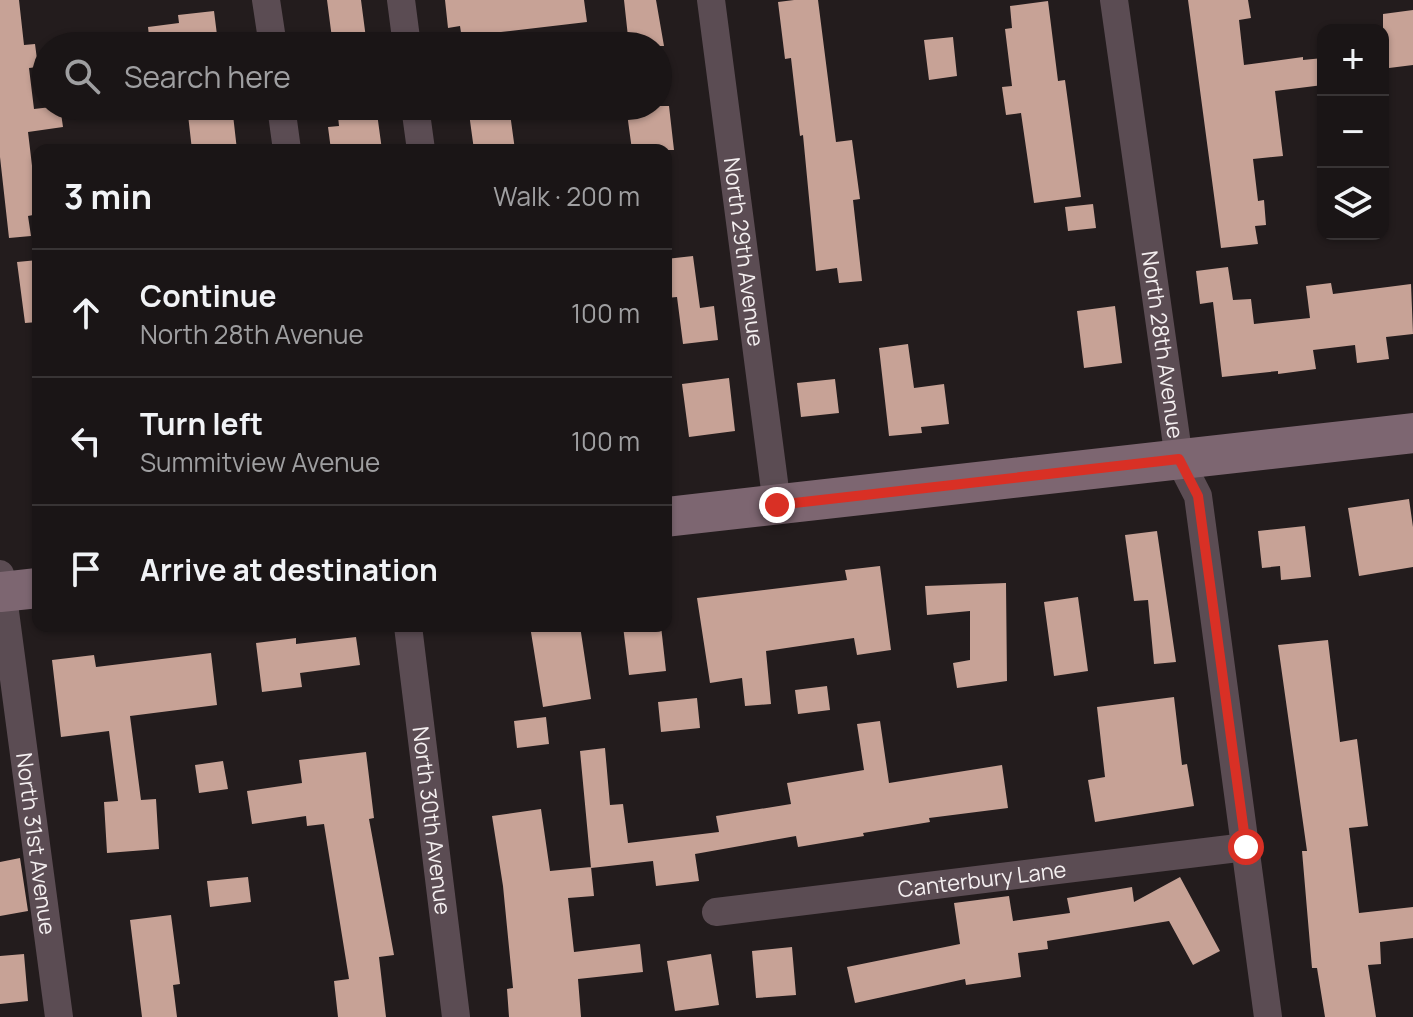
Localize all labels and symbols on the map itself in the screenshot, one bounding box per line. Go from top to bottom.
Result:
street label: North 29th Avenue [717,156,771,348]
street label: North 28th Avenue [1135,249,1191,441]
route end [759,487,795,523]
street label: North 30th Avenue [405,725,458,917]
street label: North 31st Avenue [9,751,63,937]
route start [1228,829,1264,865]
street label: Canterbury Lane [896,854,1068,905]

